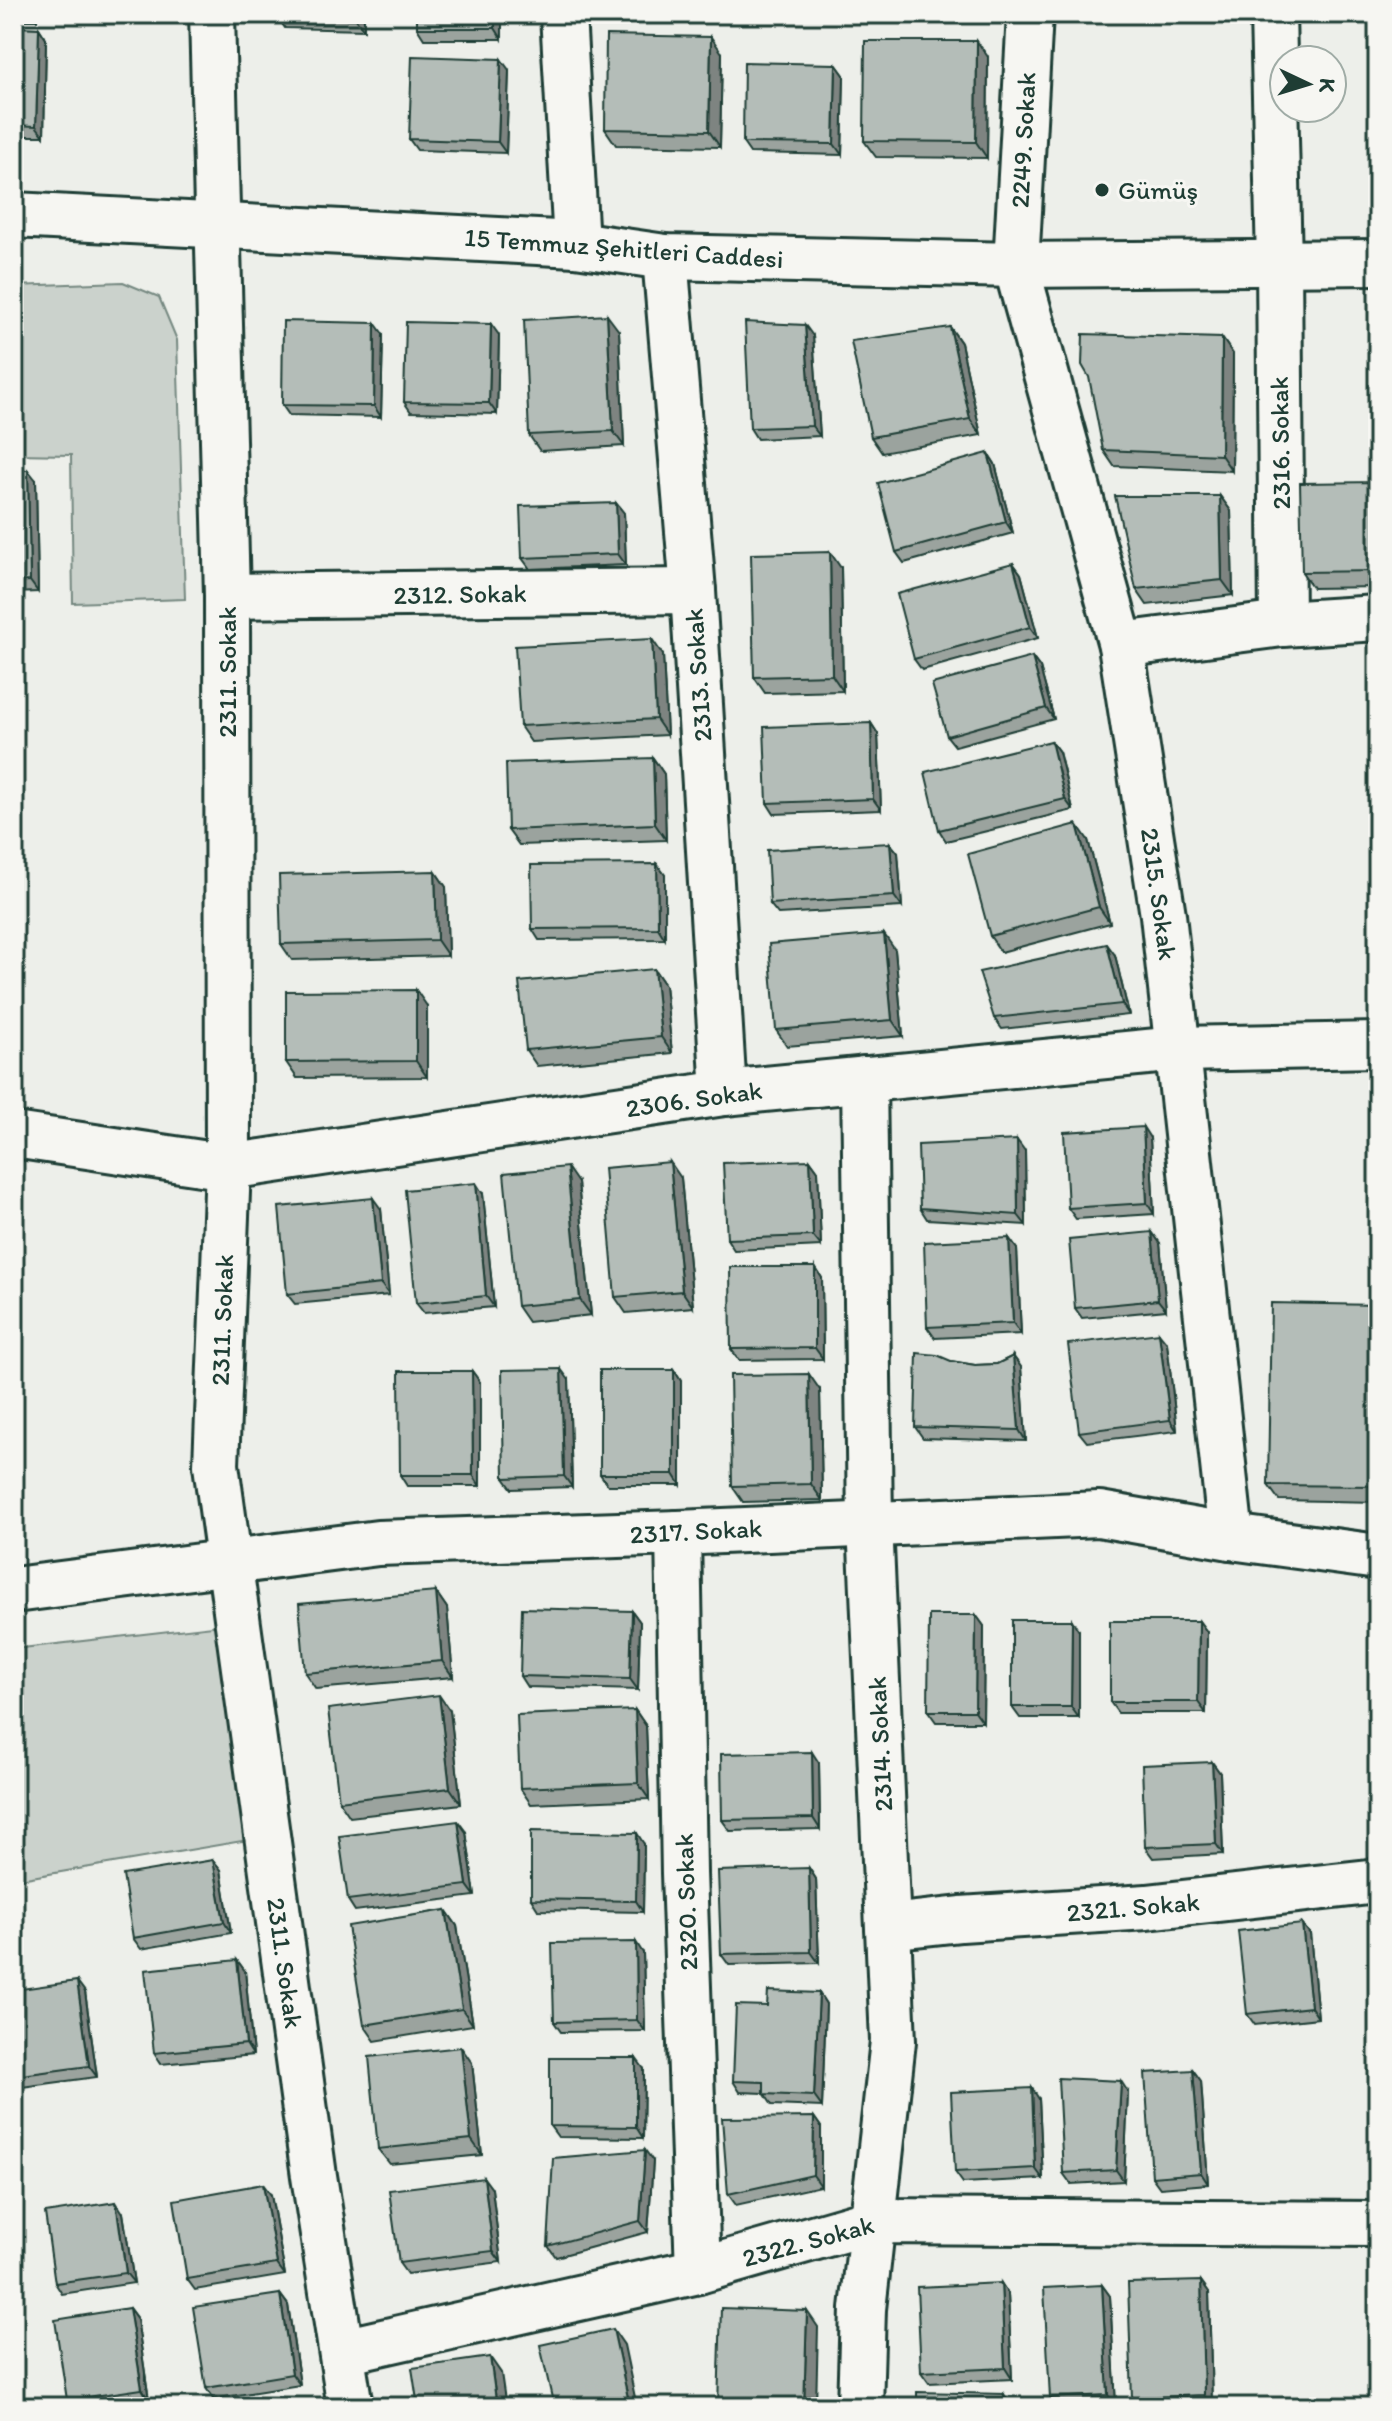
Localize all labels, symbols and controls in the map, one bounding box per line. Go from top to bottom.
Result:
north arrow [1268,44,1348,124]
street label: 2249. Sokak [1003,71,1043,209]
text: K [1313,77,1341,94]
place label: Gümüş [1118,174,1198,206]
marker: Gümüş [1093,181,1111,199]
street label: 15 Temmuz Şehitleri Caddesi [463,221,785,275]
street label: 2316. Sokak [1263,376,1297,510]
street label: 2312. Sokak [393,577,527,611]
street label: 2311. Sokak [211,606,243,738]
street label: 2313. Sokak [677,607,719,743]
street label: 2315. Sokak [1134,826,1184,962]
street label: 2306. Sokak [624,1074,764,1124]
street label: 2311. Sokak [204,1254,240,1386]
street label: 2317. Sokak [629,1512,763,1550]
street label: 2314. Sokak [860,1676,900,1812]
street label: 2320. Sokak [668,1833,704,1971]
street label: 2321. Sokak [1065,1885,1201,1929]
street label: 2311. Sokak [260,1896,310,2030]
street label: 2322. Sokak [739,2208,877,2274]

